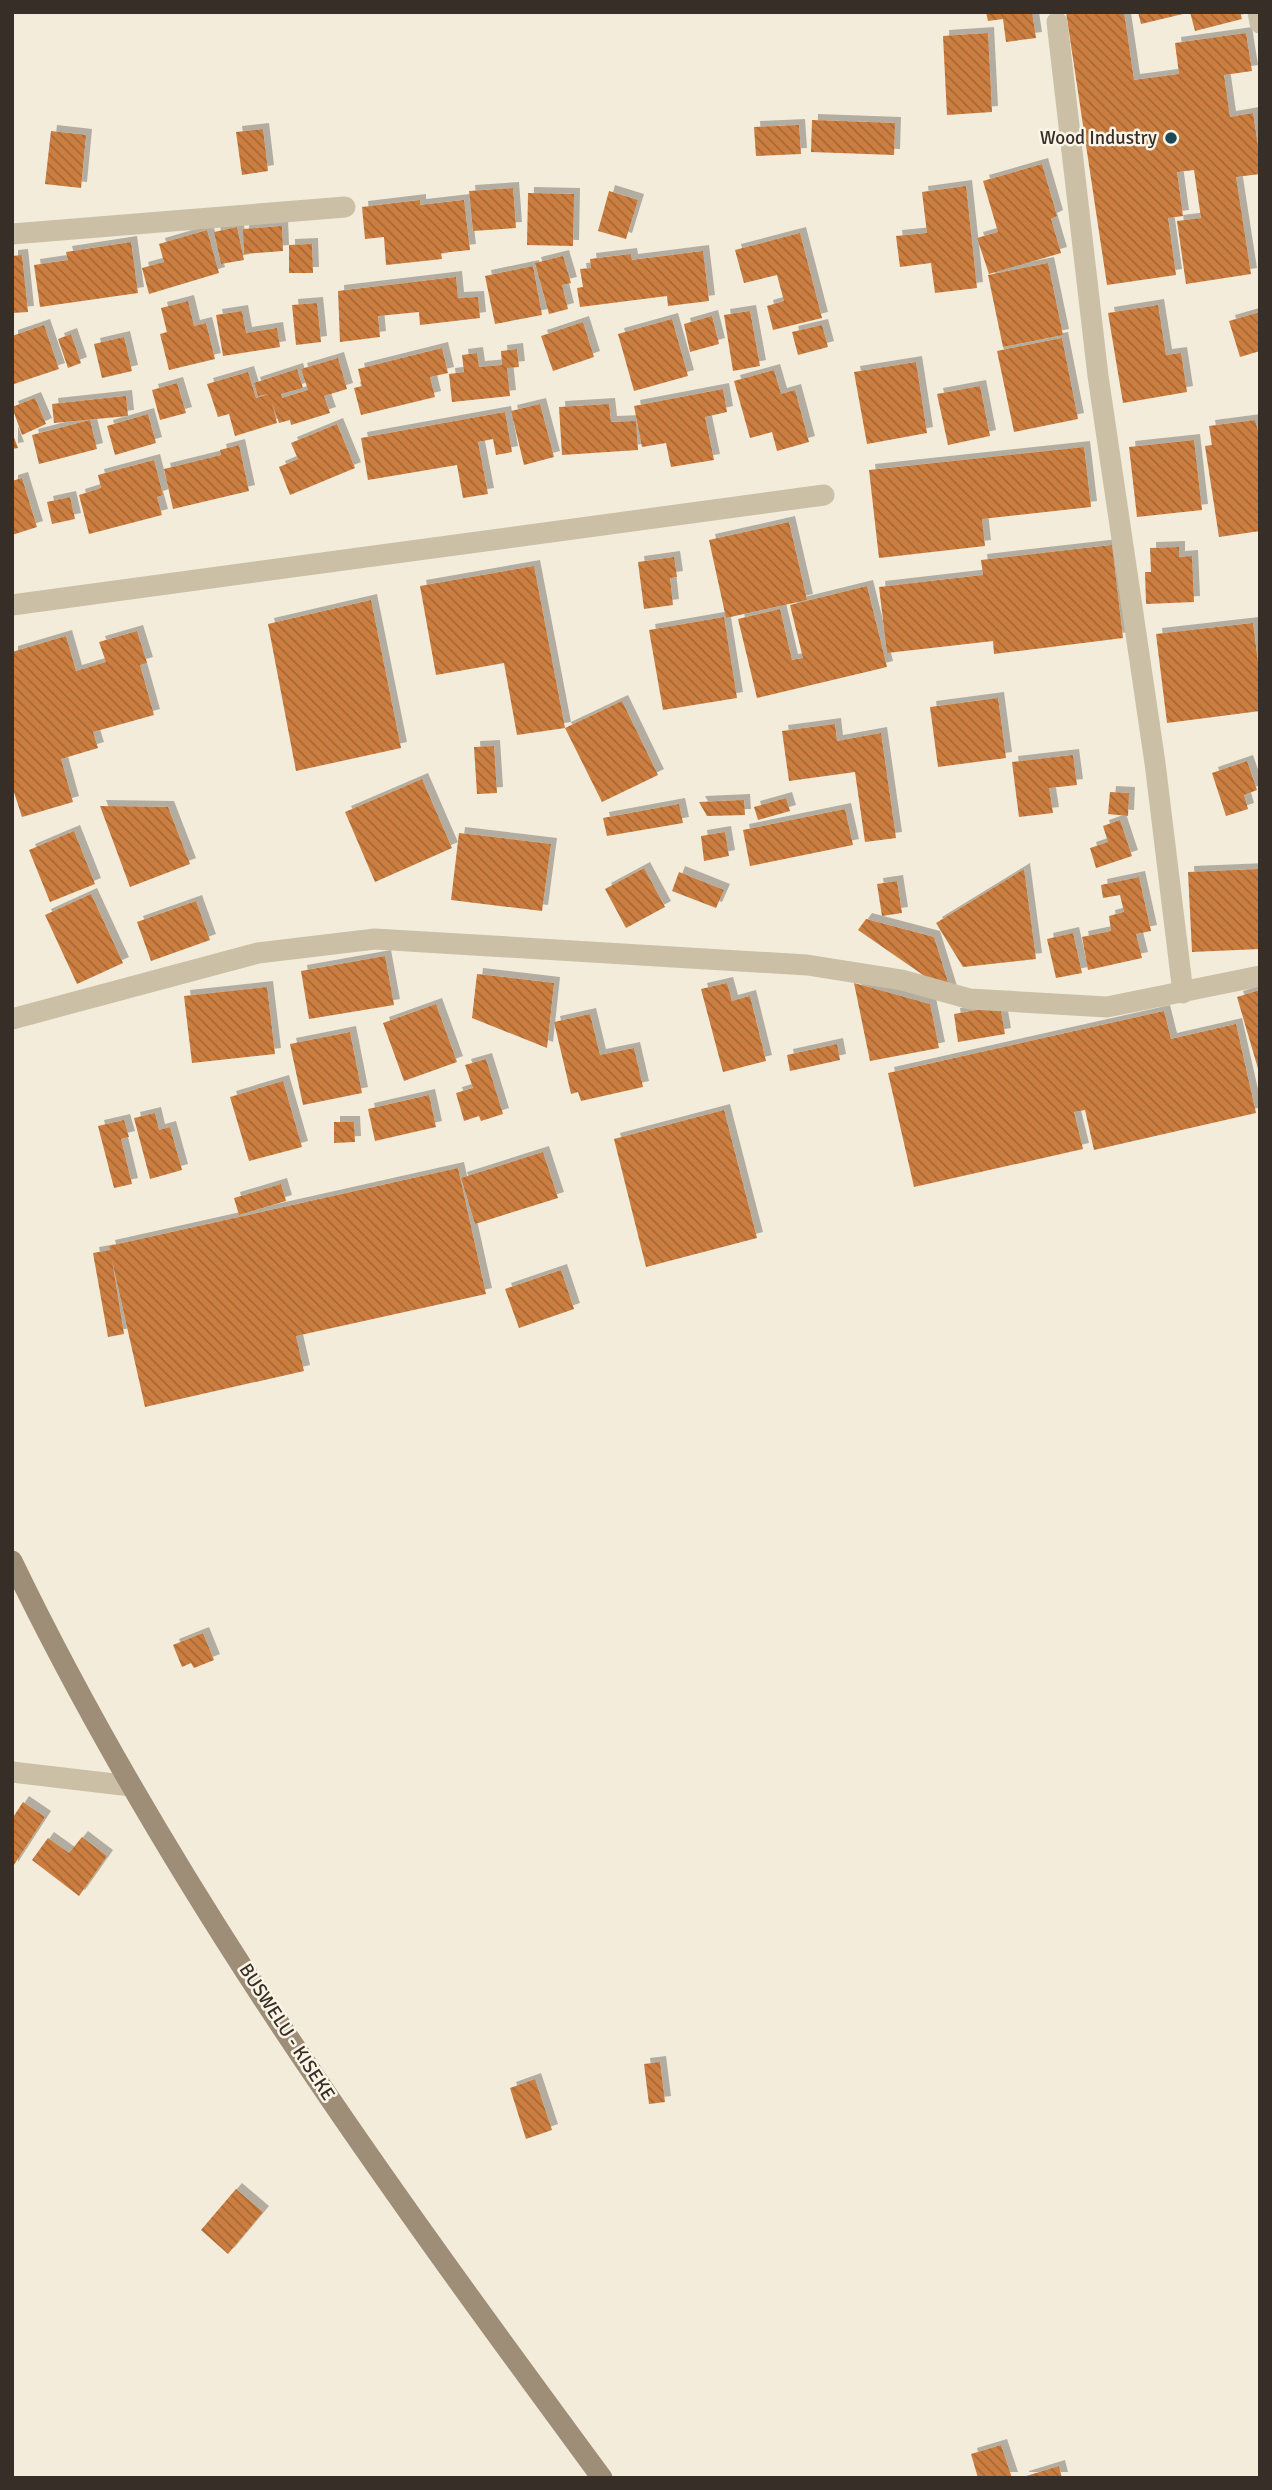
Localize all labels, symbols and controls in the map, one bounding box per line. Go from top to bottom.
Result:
place label: Wood Industry [1040,126,1157,150]
marker: Wood Industry [1163,130,1179,146]
street label: BUSWELU - KISEKE [234,1959,340,2105]

